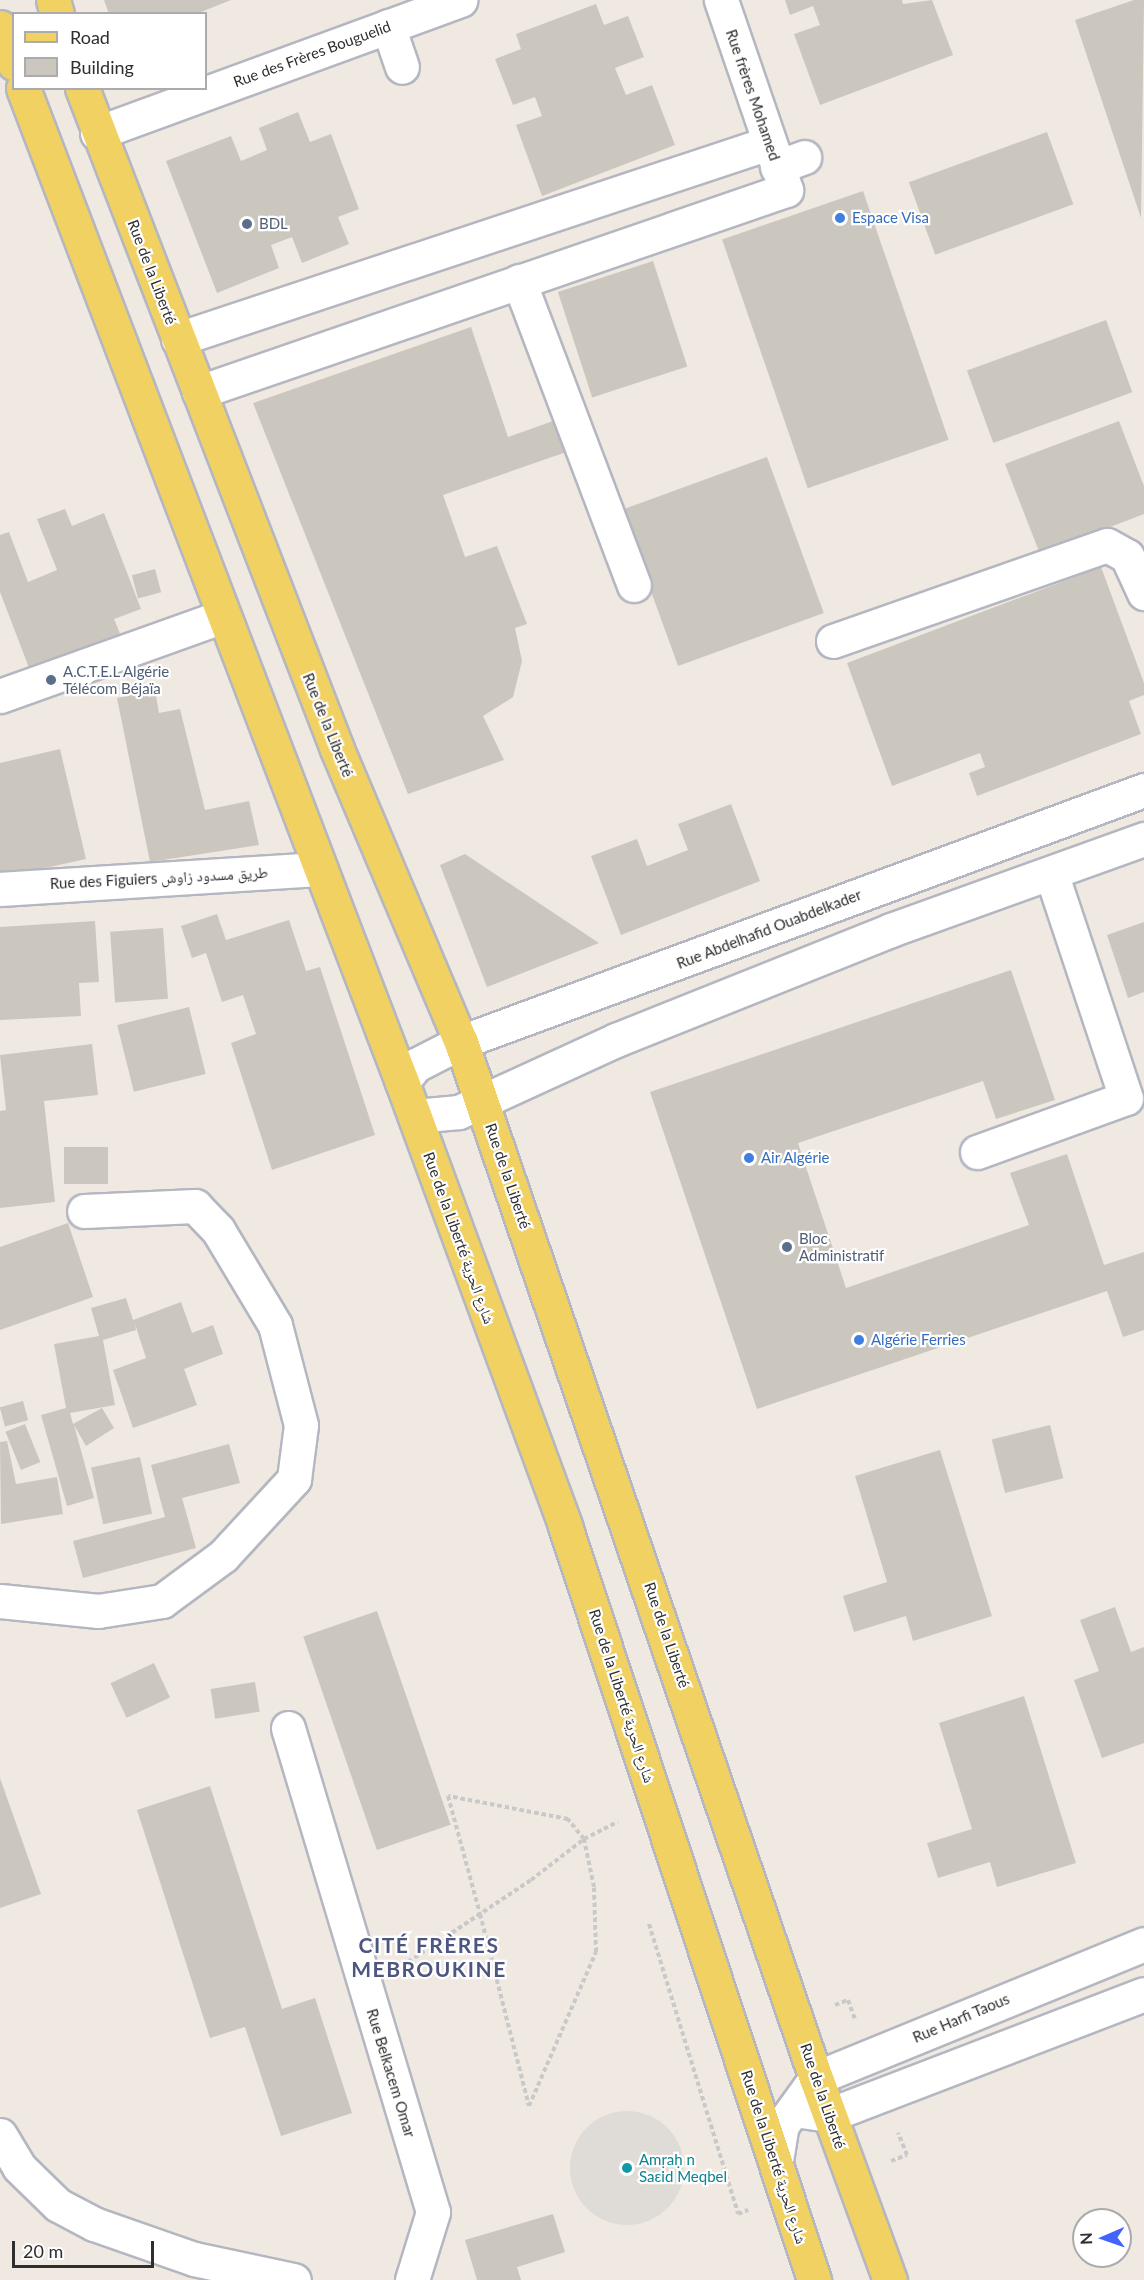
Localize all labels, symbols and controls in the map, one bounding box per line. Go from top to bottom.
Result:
legend [12,12,207,90]
street label: Rue des Frères Bouguelid [231,17,393,91]
text: Road [70,26,110,48]
street label: Rue frères Mohamed [722,27,784,163]
text: Building [70,56,134,78]
place label: Espace Visa [852,209,929,227]
marker: Espace Visa [833,211,847,225]
place label: BDL [259,215,288,233]
street label: Rue de la Liberté [124,217,180,327]
marker: BDL [240,217,254,231]
place label: A.C.T.E.L Algérie Télécom Béjaïa [63,662,170,697]
street label: Rue de la Liberté [299,670,357,780]
marker: A.C.T.E.L Algérie Télécom Béjaïa [44,673,58,687]
street label: Rue des Figuiers طريق مسدود زاوش [49,863,269,893]
street label: Rue Abdelhafid Ouabdelkader [674,885,864,973]
street label: Rue de la Liberté [481,1121,535,1231]
place label: Air Algérie [761,1149,830,1167]
street label: Rue de la Liberté شارع الحرية [420,1150,498,1326]
marker: Air Algérie [742,1151,756,1165]
place label: Bloc Administratif [799,1229,884,1264]
marker: Bloc Administratif [780,1240,794,1254]
place label: Algérie Ferries [871,1331,966,1349]
marker: Algérie Ferries [852,1333,866,1347]
street label: Rue de la Liberté [640,1580,694,1690]
street label: Rue de la Liberté شارع الحرية [585,1607,659,1785]
district label: CITÉ FRÈRES MEBROUKINE [351,1932,507,1982]
street label: Rue Harfi Taous [910,1989,1012,2047]
street label: Rue Belkacem Omar [363,2007,419,2139]
street label: Rue de la Liberté [796,2041,850,2151]
street label: Rue de la Liberté شارع الحرية [737,2068,811,2246]
place label: Amṛaḥ n Saɛid Meqbel [639,2150,727,2185]
marker: Amṛaḥ n Saɛid Meqbel [620,2161,634,2175]
north arrow [1072,2208,1132,2268]
scale bar [15,2229,158,2267]
text: N [1076,2232,1095,2245]
text: 20 m [23,2240,63,2262]

